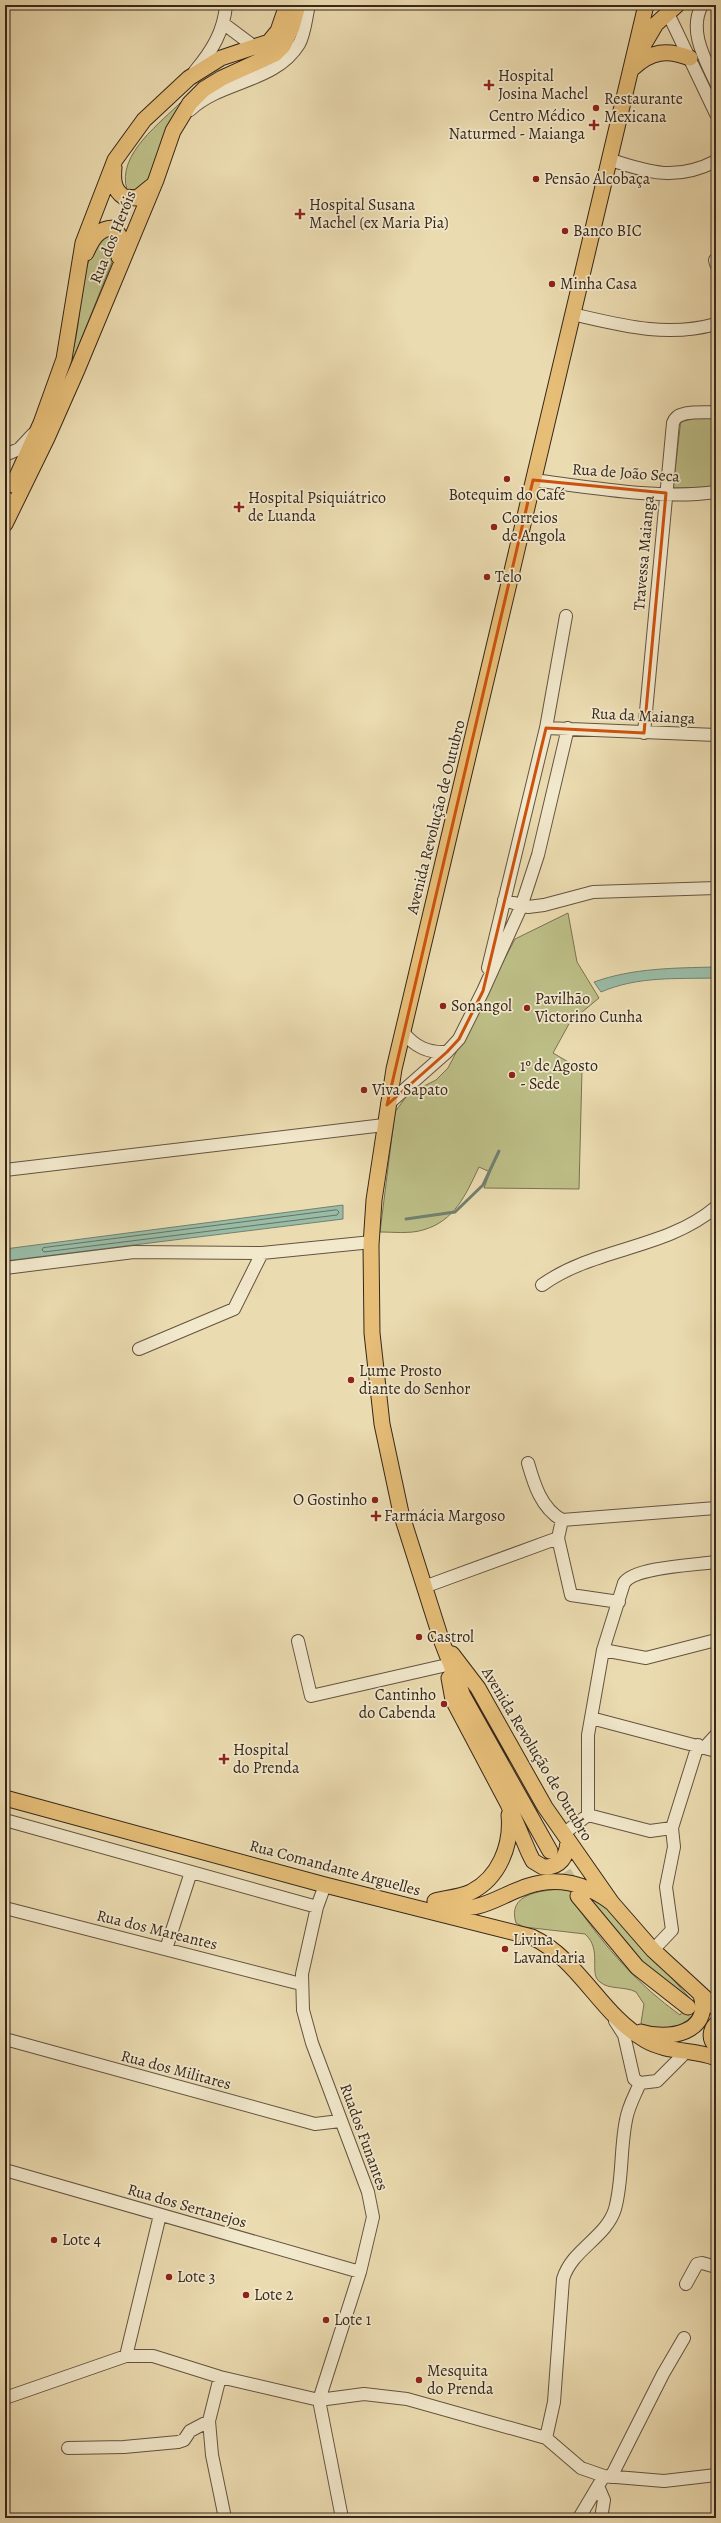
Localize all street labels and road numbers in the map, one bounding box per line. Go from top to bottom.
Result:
street label: Rua dos Heróis [84,187,142,287]
street label: Rua de João Seca [571,458,681,488]
street label: Travessa Maianga [628,494,660,612]
street label: Rua da Maianga [590,702,696,730]
street label: Avenida Revolução de Outubro [401,718,471,917]
street label: Avenida Revolução de Outubro [476,1662,598,1845]
street label: Rua Comandante Arguelles [247,1835,423,1901]
street label: Rua dos Mareantes [94,1904,220,1956]
street label: Rua dos Militares [118,2045,234,2095]
street label: Ruados Funantes [334,2080,394,2194]
street label: Rua dos Sertanejos [125,2178,249,2234]

